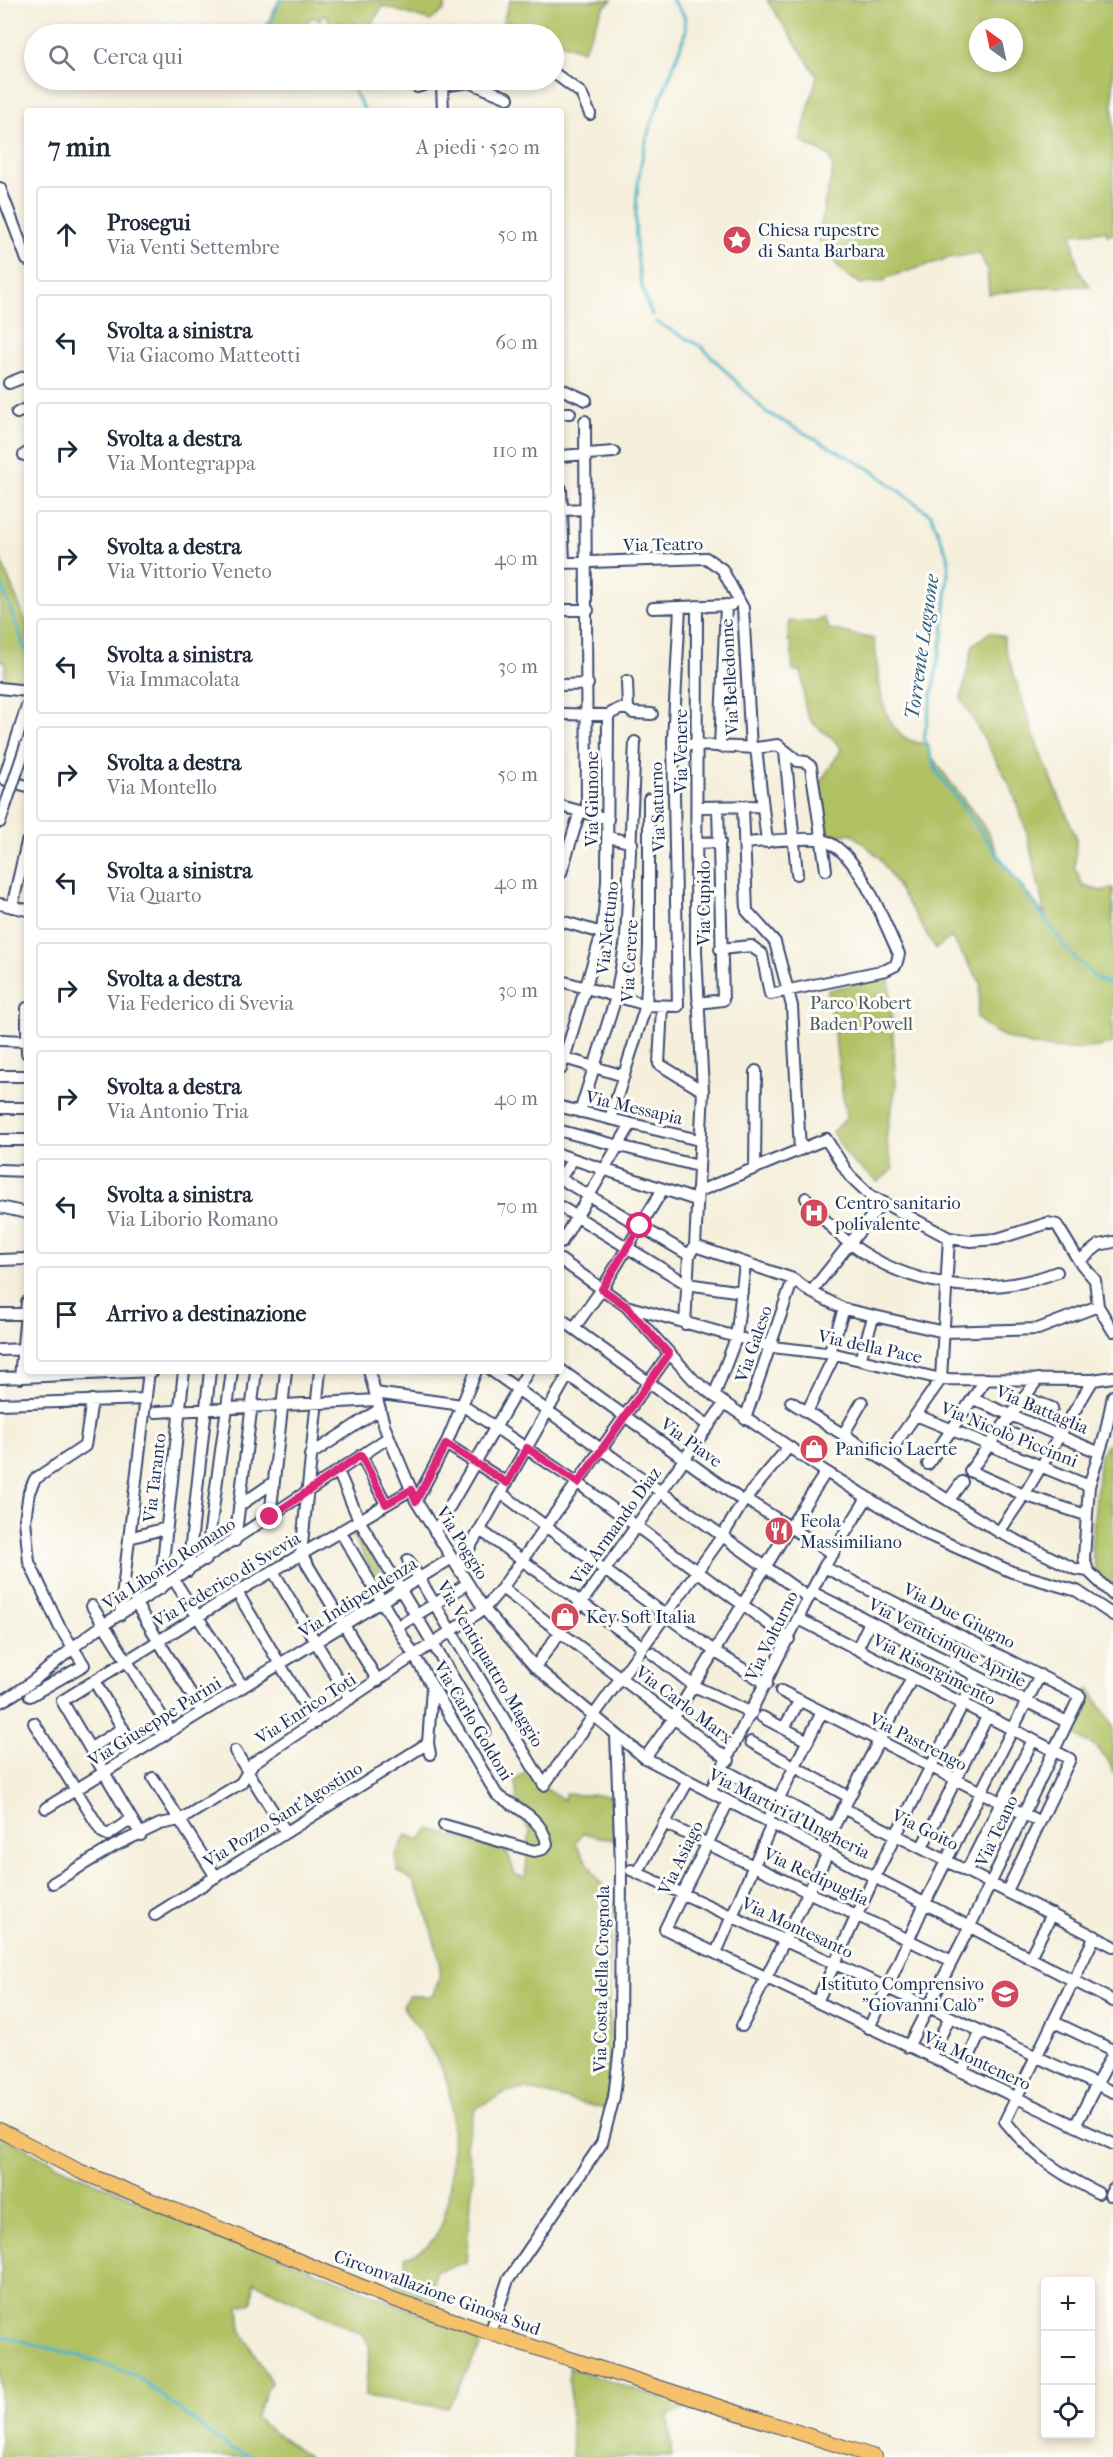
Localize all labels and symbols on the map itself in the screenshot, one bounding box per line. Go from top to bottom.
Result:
north arrow [969,18,1023,72]
place label: Chiesa rupestre di Santa Barbara [758,220,886,262]
place icon: Chiesa rupestre di Santa Barbara [721,224,753,256]
street label: Via Teatro [622,534,703,556]
water label: Torrente Lagnone [900,572,944,721]
street label: Via Belledonne [716,618,744,737]
street label: Via Venere [671,709,692,794]
street label: Via Giunone [582,751,603,848]
street label: Via Saturno [646,761,670,854]
street label: Via Cupido [694,860,715,947]
street label: Via Nettuno [593,880,623,977]
street label: Via Cerere [617,919,643,1004]
park label: Parco Robert Baden Powell [809,993,913,1035]
street label: Via Messapia [582,1086,685,1130]
place label: Centro sanitario polivalente [834,1193,961,1235]
hospital icon: Centro sanitario polivalente [798,1197,830,1229]
route start [626,1212,652,1238]
street label: Via Galeso [731,1303,777,1386]
street label: Via della Pace [815,1326,924,1368]
street label: Via Battaglia [992,1381,1092,1439]
street label: Via Nicolò Piccinni [936,1398,1081,1472]
street label: Via Piave [655,1413,726,1472]
street label: Via Taranto [139,1432,171,1525]
shop icon: Panificio Laerte [798,1433,830,1465]
place label: Panificio Laerte [835,1439,957,1460]
street label: Via Armando Diaz [566,1463,666,1590]
street label: Via Poggio [431,1502,493,1584]
route end [256,1503,282,1529]
place label: Feola Massimiliano [800,1511,902,1553]
street label: Via Liborio Romano [98,1513,239,1615]
restaurant icon: Feola Massimiliano [763,1515,795,1547]
street label: Via Federico di Svevia [149,1527,305,1633]
street label: Via Indipendenza [294,1553,422,1644]
street label: Via Ventiquattro Maggio [431,1576,548,1751]
street label: Via Due Giugno [899,1578,1019,1653]
street label: Via Volturno [741,1588,803,1685]
street label: Via Venticinque Aprile [864,1594,1030,1692]
shop icon: Key Soft Italia [549,1601,581,1633]
place label: Key Soft Italia [586,1607,696,1628]
street label: Via Risorgimento [868,1629,999,1710]
street label: Via Carlo Goldoni [428,1656,517,1785]
street label: Via Carlo Marx [630,1661,737,1749]
street label: Via Enrico Toti [251,1668,361,1750]
street label: Via Giuseppe Parini [84,1672,226,1772]
street label: Via Pastrengo [865,1708,970,1776]
street label: Via Pozzo Sant'Agostino [199,1758,366,1873]
street label: Via Martiri d'Ungheria [704,1764,874,1864]
street label: Via Teano [971,1792,1023,1871]
street label: Via Goito [887,1804,962,1855]
street label: Via Asiago [654,1818,708,1899]
street label: Via Redipuglia [759,1843,873,1911]
street label: Via Costa della Crognola [590,1884,614,2074]
street label: Via Montesanto [737,1893,856,1963]
place label: Istituto Comprensivo "Giovanni Calò" [821,1974,984,2016]
school or university icon: Istituto Comprensivo "Giovanni Calò" [989,1978,1021,2010]
street label: Via Montenero [919,2027,1034,2095]
street label: Circonvallazione Ginosa Sud [331,2246,543,2340]

